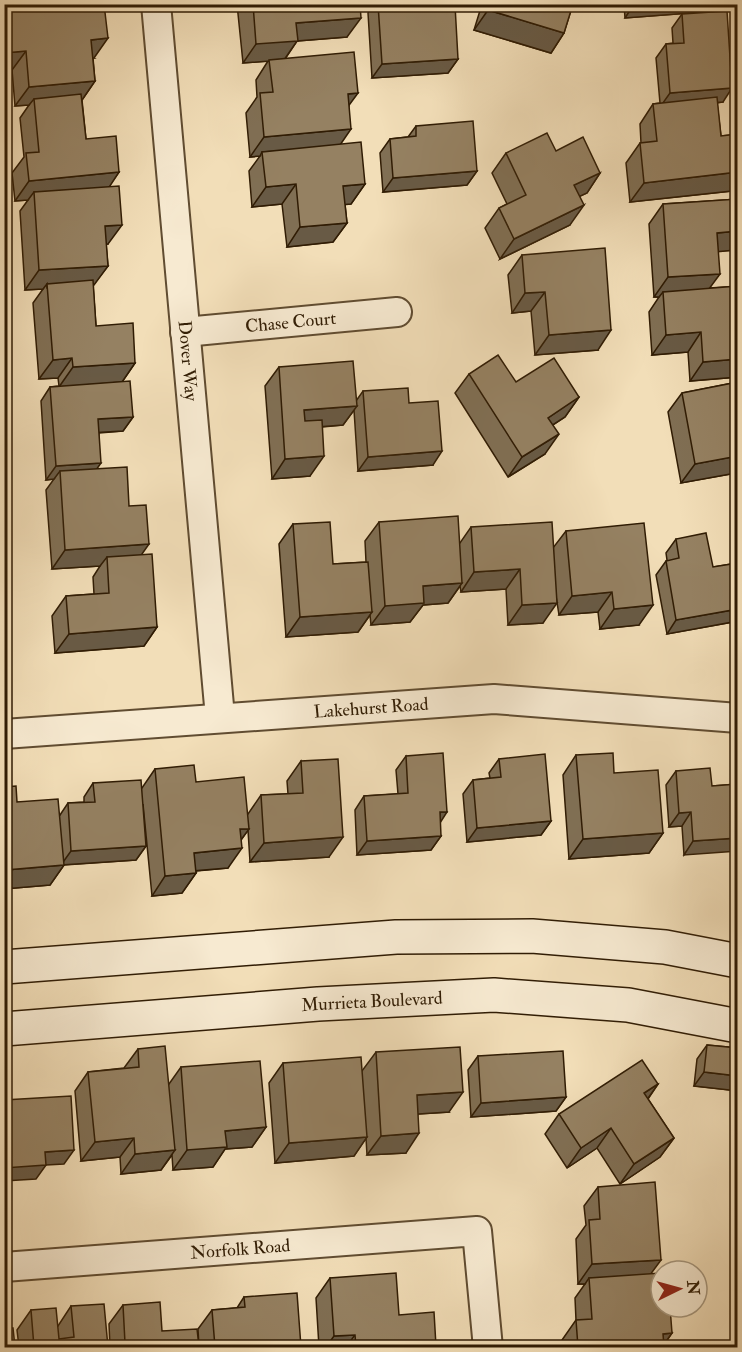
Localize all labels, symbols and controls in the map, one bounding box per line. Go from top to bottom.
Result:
street label: Chase Court [244,306,337,338]
street label: Dover Way [173,319,203,403]
street label: Lakehurst Road [313,692,429,723]
street label: Murrieta Boulevard [300,986,443,1017]
street label: Norfolk Road [190,1234,291,1264]
north arrow [649,1259,709,1319]
text: N [682,1279,704,1296]

